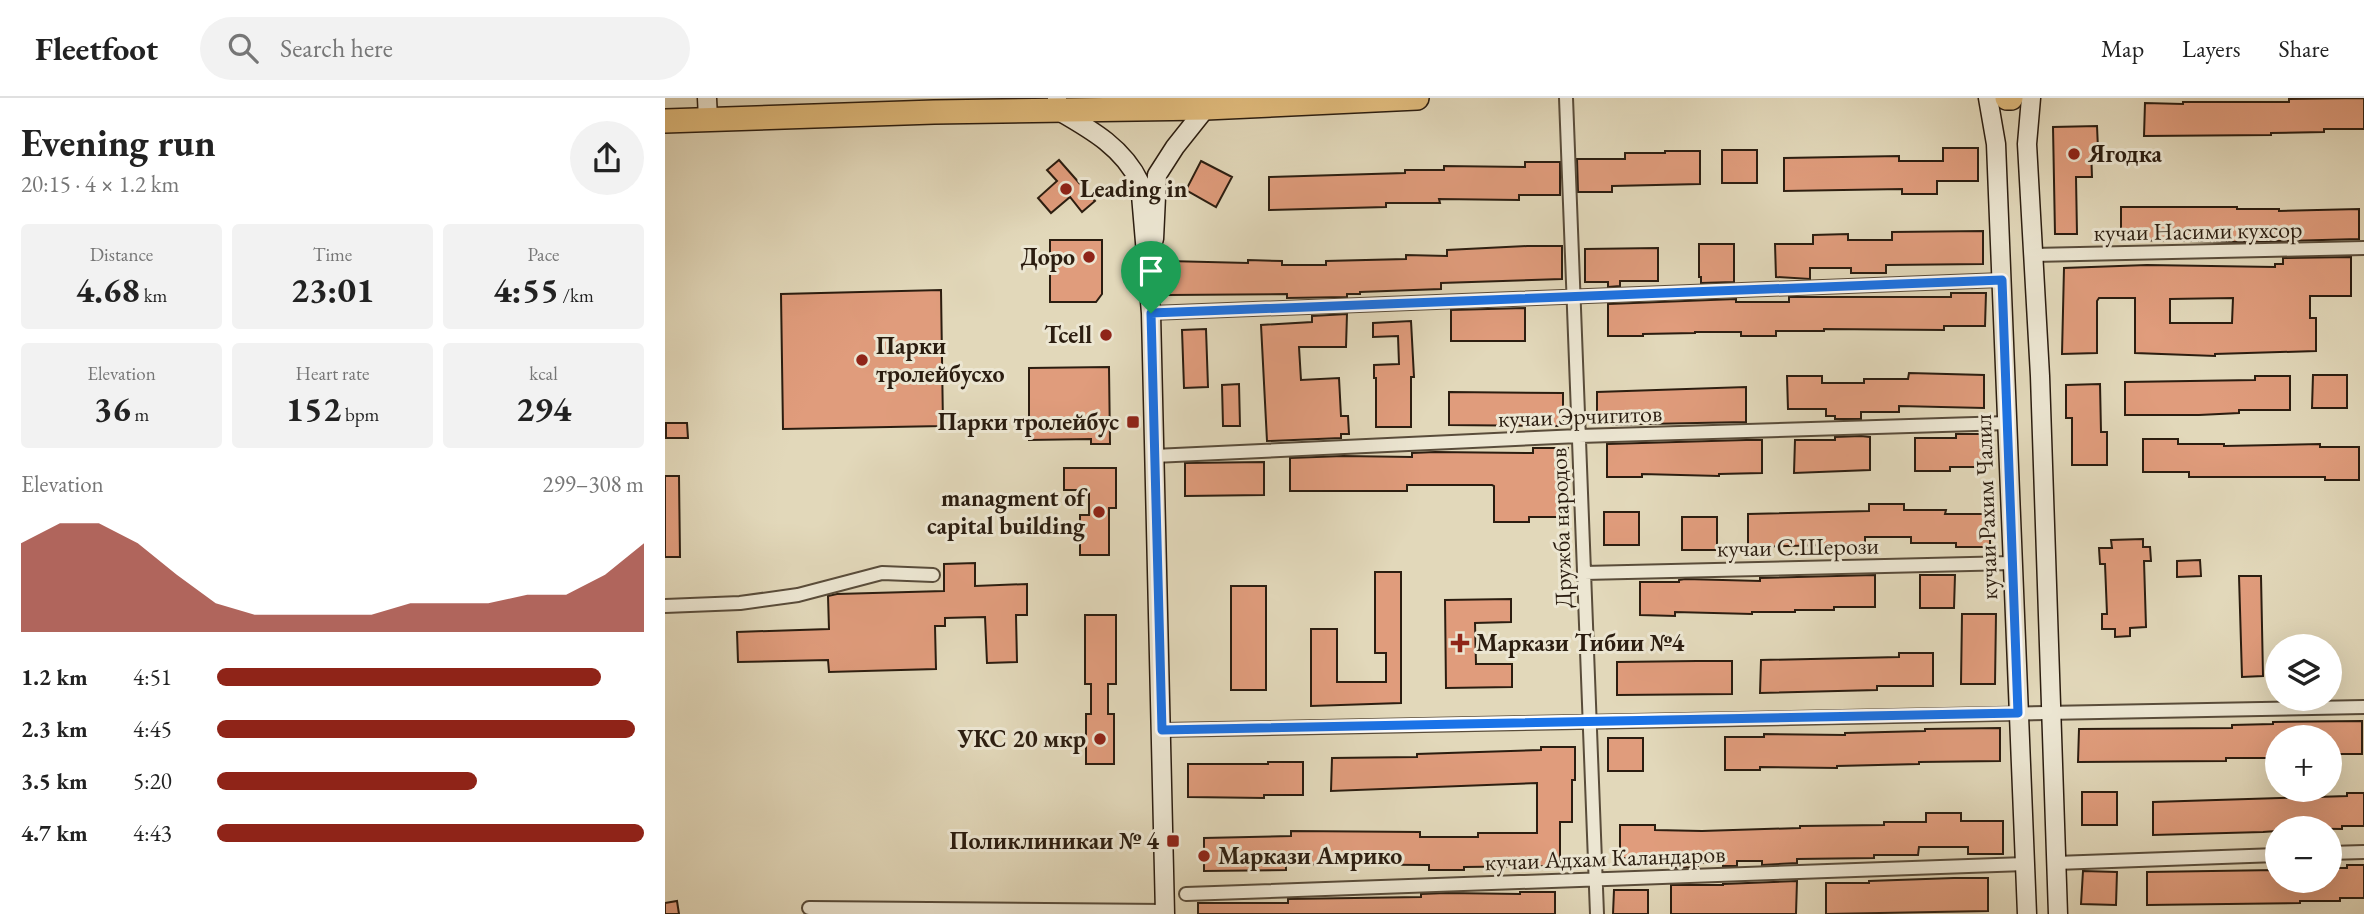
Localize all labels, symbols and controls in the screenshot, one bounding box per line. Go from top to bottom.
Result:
search box [200,17,690,80]
text: Fleetfoot [35,27,158,70]
icon: search [224,29,262,67]
text: Search here [280,31,393,65]
text: Map [2101,33,2144,64]
text: Layers [2182,33,2241,64]
text: Share [2279,33,2329,64]
text: Evening run [21,118,216,167]
button: share [570,121,644,195]
place label: Ягодка [2087,138,2163,169]
marker: Ягодка [2066,146,2082,162]
text: 20:15 · 4 × 1.2 km [21,169,179,199]
place label: Leading in [1080,173,1188,205]
marker: Leading in [1058,181,1074,197]
street label: кучаи Насими кухсор [2093,213,2303,248]
place label: Доро [1020,241,1075,272]
pin [1121,241,1181,313]
text: Distance [90,242,153,267]
text: Time [313,242,352,267]
text: Pace [528,242,559,267]
marker: Доро [1081,249,1097,265]
icon: arrive [1132,252,1170,290]
text: 4.68 [76,267,140,312]
text: 23:01 [291,267,374,312]
text: 4:55 [493,267,559,312]
text: km [140,283,167,308]
text: /km [559,283,594,308]
place label: Tcell [1044,319,1092,350]
marker: Tcell [1098,327,1114,343]
place label: Парки тролейбусхо [876,330,1004,390]
marker: Парки тролейбусхо [854,352,870,368]
text: Elevation [87,361,156,386]
text: Heart rate [296,361,369,386]
text: kcal [529,361,558,386]
text: 36 [94,386,131,431]
text: 152 [286,386,341,431]
text: 294 [516,386,571,431]
street label: кучаи Эрчигитов [1497,397,1663,434]
text: m [131,402,149,427]
text: bpm [341,402,379,427]
place label: Парки тролейбус [938,406,1119,438]
marker: Парки тролейбус [1125,414,1141,430]
street label: кучаи Рахим Чалил [1967,414,2004,600]
street label: Дружба народов [1542,447,1579,609]
text: Elevation [21,469,104,499]
text: 299–308 m [543,469,644,499]
place label: managment of capital building [927,482,1088,542]
marker: managment of capital building [1091,504,1107,520]
street label: кучаи С.Шерози [1717,530,1880,563]
place label: Маркази Тибии №4 [1476,627,1684,658]
marker: Маркази Тибии №4 [1450,633,1470,653]
map controls [2265,634,2342,893]
button: layers [2265,634,2342,711]
text: 1.2 km [21,662,88,692]
text: 4:51 [133,662,172,692]
text: 2.3 km [21,714,88,744]
text: 4:45 [133,714,172,744]
place label: УКС 20 мкр [956,723,1086,754]
button: + [2265,725,2342,802]
marker: УКС 20 мкр [1092,731,1108,747]
text: 3.5 km [21,766,88,796]
text: 5:20 [133,766,172,796]
button: − [2265,816,2342,893]
text: 4.7 km [21,818,88,848]
text: 4:43 [133,818,172,848]
place label: Поликлиникаи № 4 [950,825,1159,856]
marker: Поликлиникаи № 4 [1165,833,1181,849]
street label: кучаи Адхам Каландаров [1484,838,1726,877]
place label: Маркази Амрико [1218,840,1402,871]
marker: Маркази Амрико [1196,848,1212,864]

